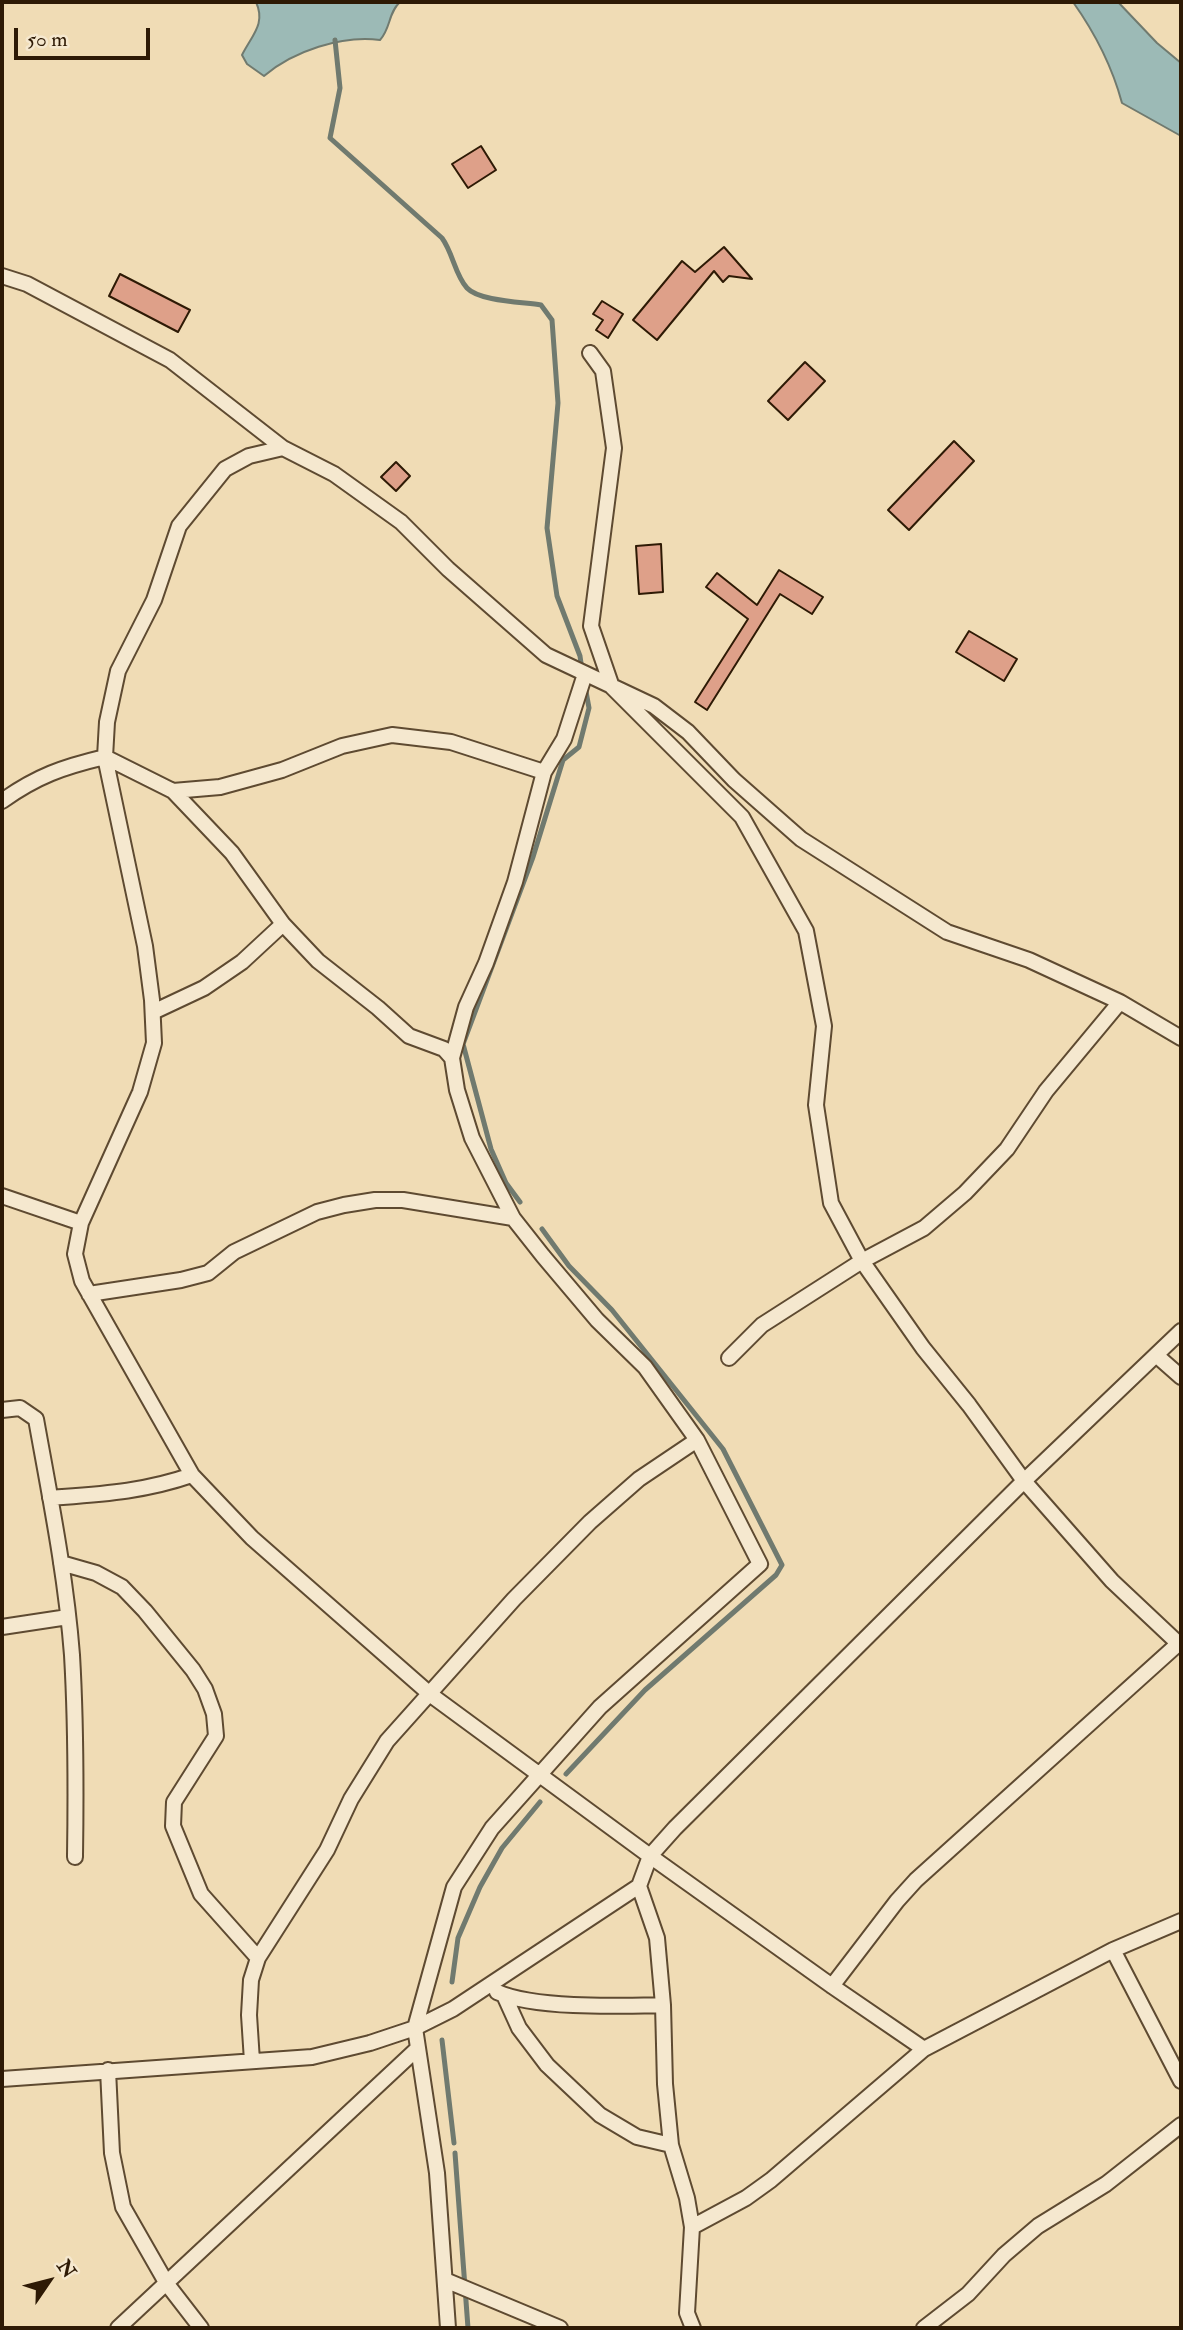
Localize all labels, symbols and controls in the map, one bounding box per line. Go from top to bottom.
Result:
scale bar [18,14,154,58]
text: 50 m [27,26,68,53]
north arrow [14,2246,84,2316]
text: N [51,2255,81,2283]

